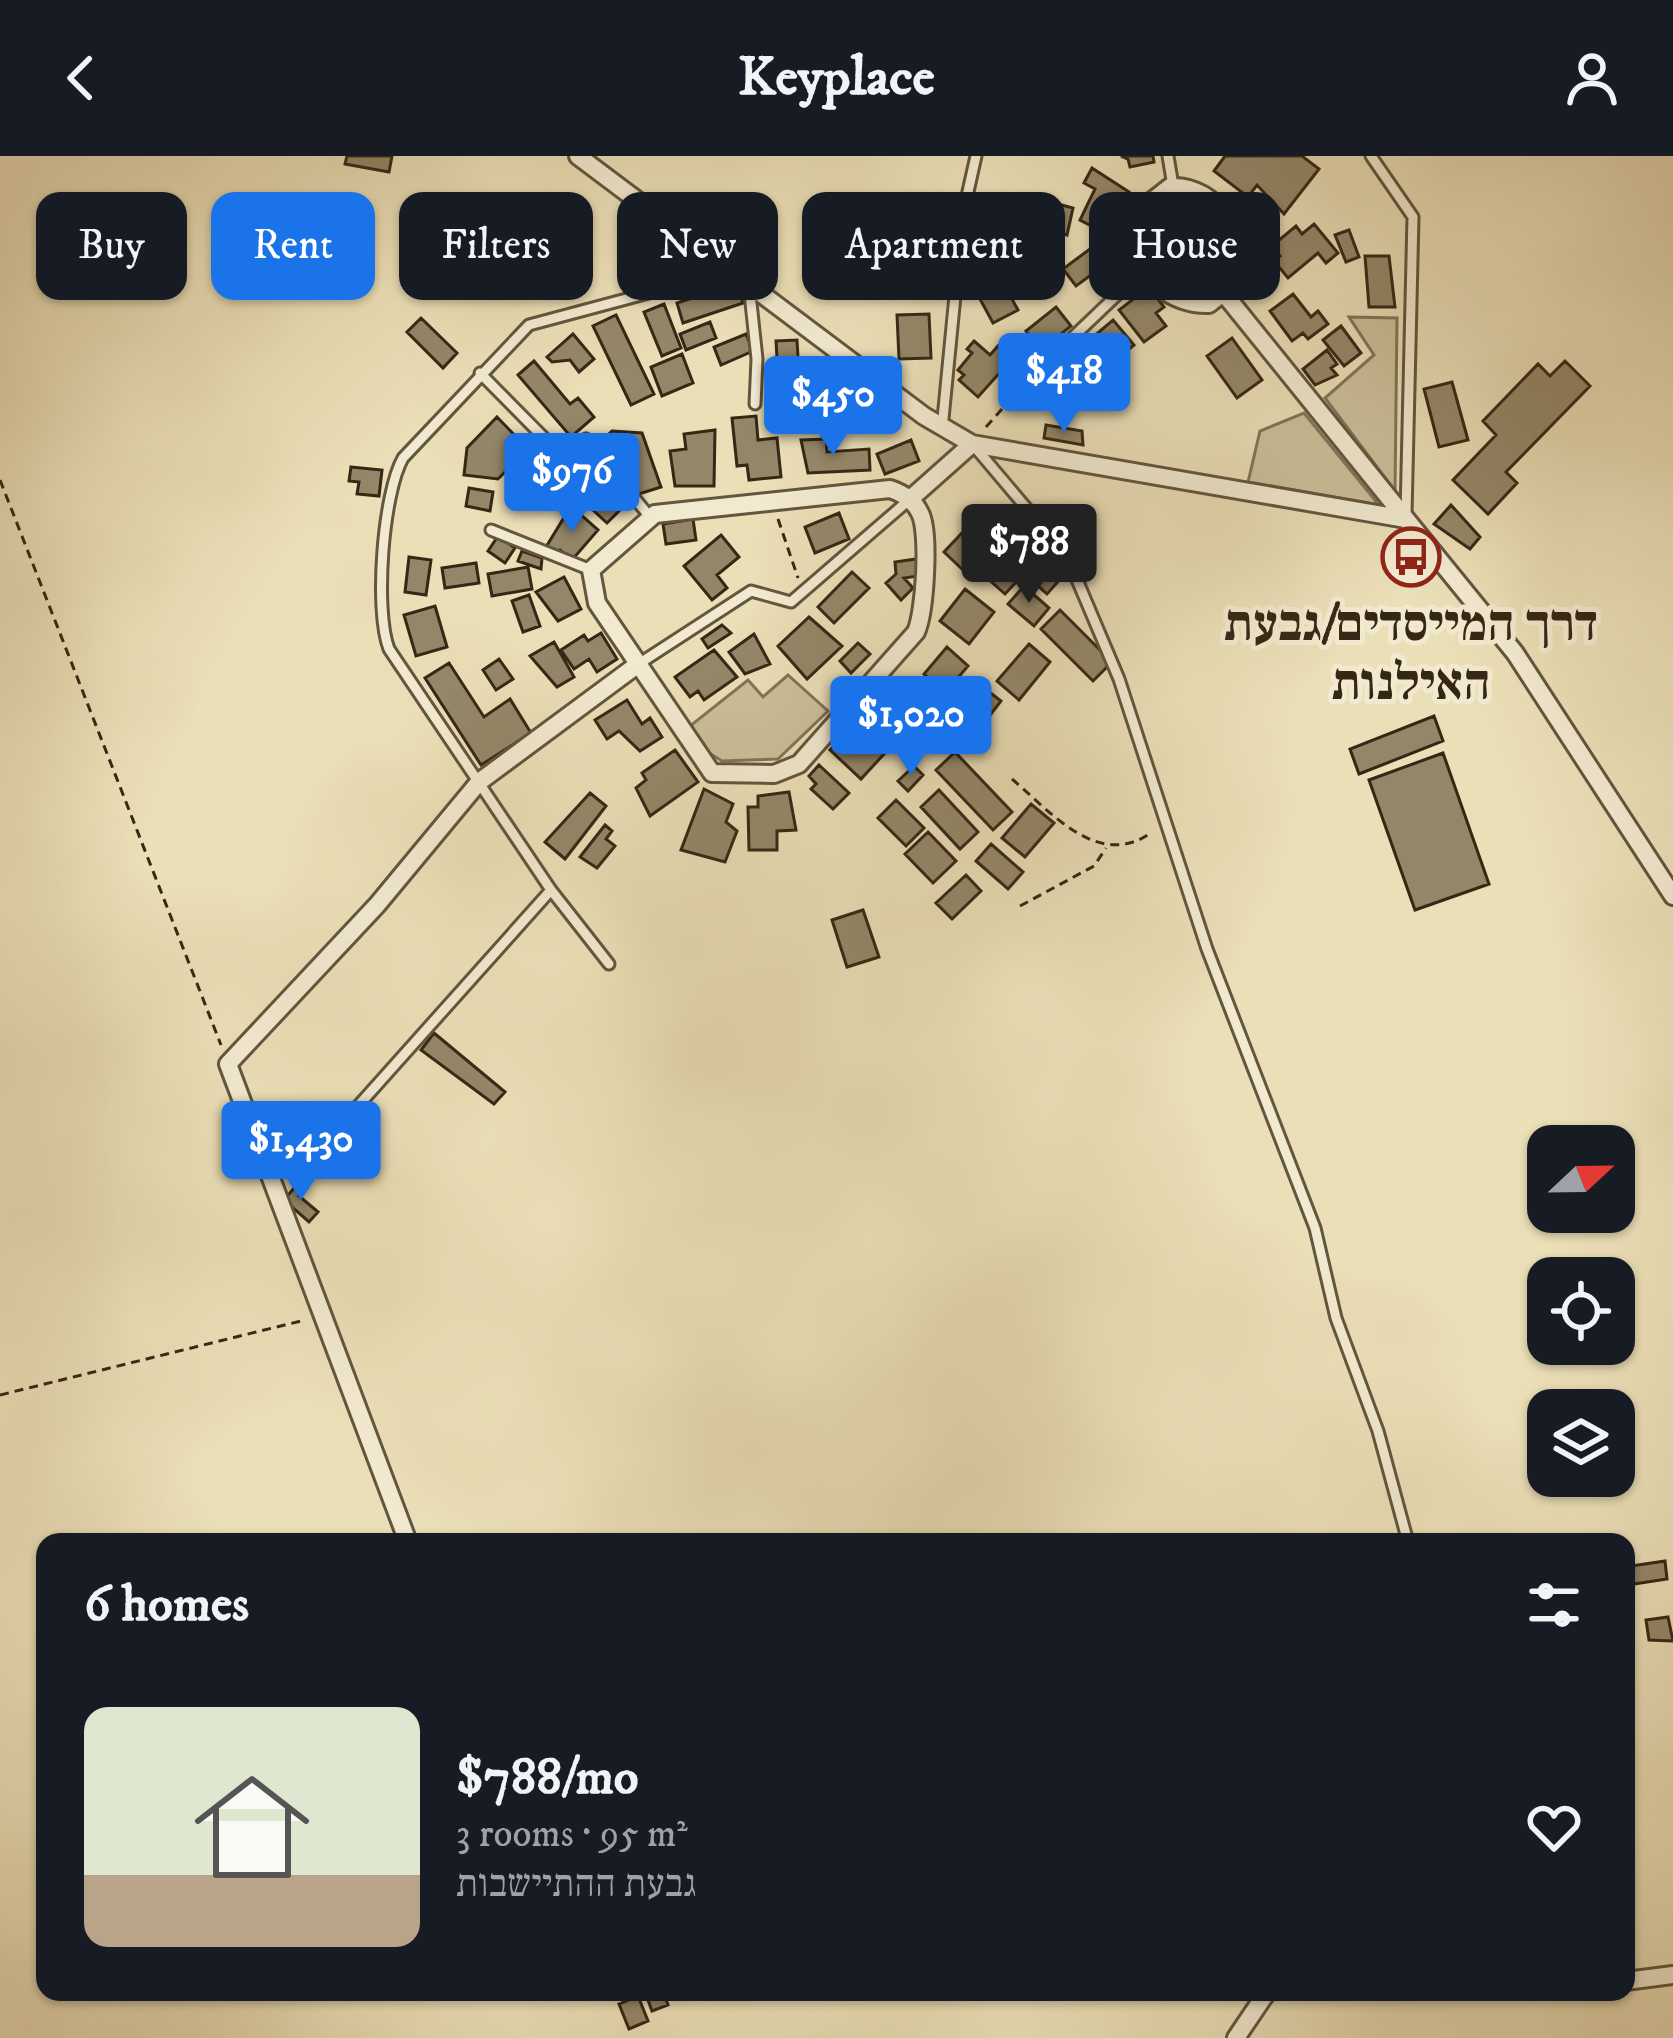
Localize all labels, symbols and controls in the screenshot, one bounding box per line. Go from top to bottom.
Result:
icon: back [48,45,114,111]
text: Keyplace [738,45,935,112]
icon: person [1559,45,1625,111]
chip: Buy [36,192,187,300]
chip: Rent [211,192,375,300]
chip: Filters [399,192,593,300]
chip: New [617,192,778,300]
chip: Apartment [802,192,1065,300]
chip: House [1089,192,1280,300]
pin: $418 [993,333,1135,435]
text: $418 [1025,347,1103,396]
pin: $450 [762,356,904,458]
text: $450 [791,370,875,419]
pin: $976 [501,433,643,535]
text: $976 [531,447,613,496]
pin: $788 [958,504,1100,606]
text: $788 [989,518,1069,567]
bus stop icon: דרך המייסדים/גבעת האילנות [1380,526,1442,588]
place label: דרך המייסדים/גבעת האילנות [1224,593,1598,716]
pin: $1,020 [813,676,1009,778]
text: $1,020 [857,690,965,739]
pin: $1,430 [203,1101,399,1203]
text: $1,430 [249,1115,353,1164]
north arrow [1527,1125,1635,1233]
map controls [1527,1125,1635,1497]
button: locate [1527,1257,1635,1365]
button: layers [1527,1389,1635,1497]
icon: filters [1521,1572,1587,1638]
text: 6 homes [84,1573,249,1637]
text: $788/mo [456,1746,639,1810]
icon: home [180,1755,324,1899]
icon: heart [1521,1794,1587,1860]
text: 3 rooms · 95 m² [456,1810,688,1859]
text: גבעת ההתיישבות [456,1860,697,1909]

